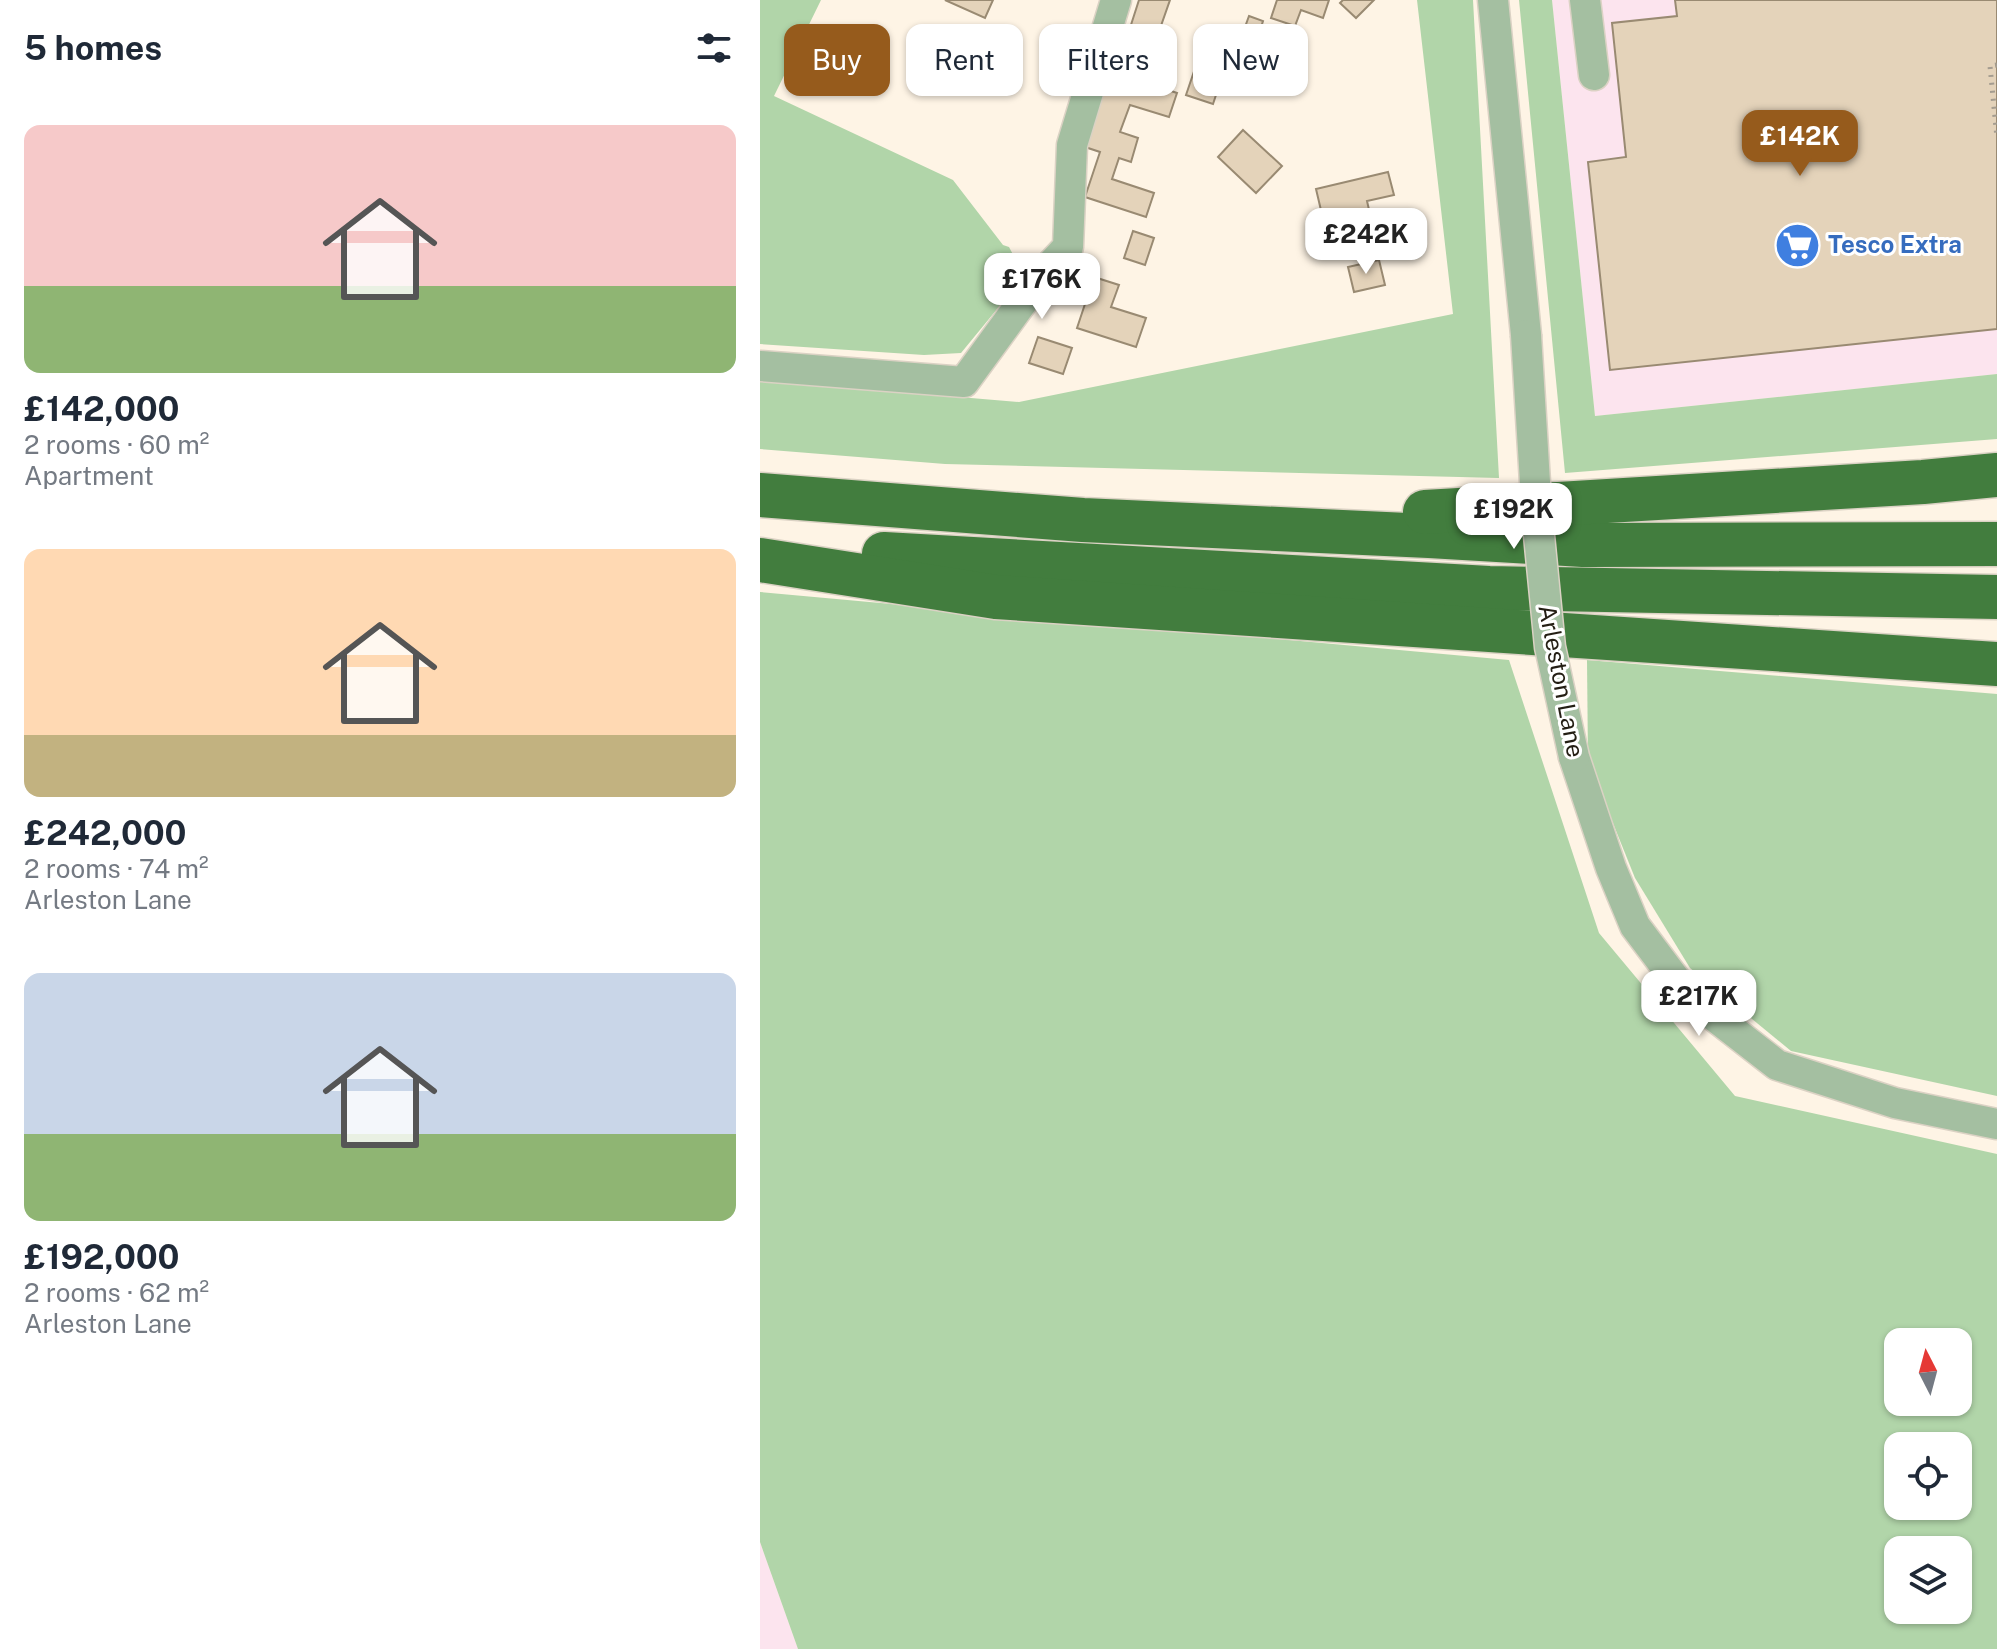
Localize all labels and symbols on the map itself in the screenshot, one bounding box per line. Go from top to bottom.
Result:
pin: £142K [1744,110,1856,178]
pin: £242K [1310,208,1422,276]
supermarket icon: Tesco Extra [1773,221,1821,269]
place label: Tesco Extra [1828,230,1962,258]
pin: £176K [986,253,1098,321]
pin: £192K [1458,483,1570,551]
street label: Arleston Lane [1533,602,1591,760]
pin: £217K [1643,970,1755,1038]
north arrow [1884,1328,1972,1416]

